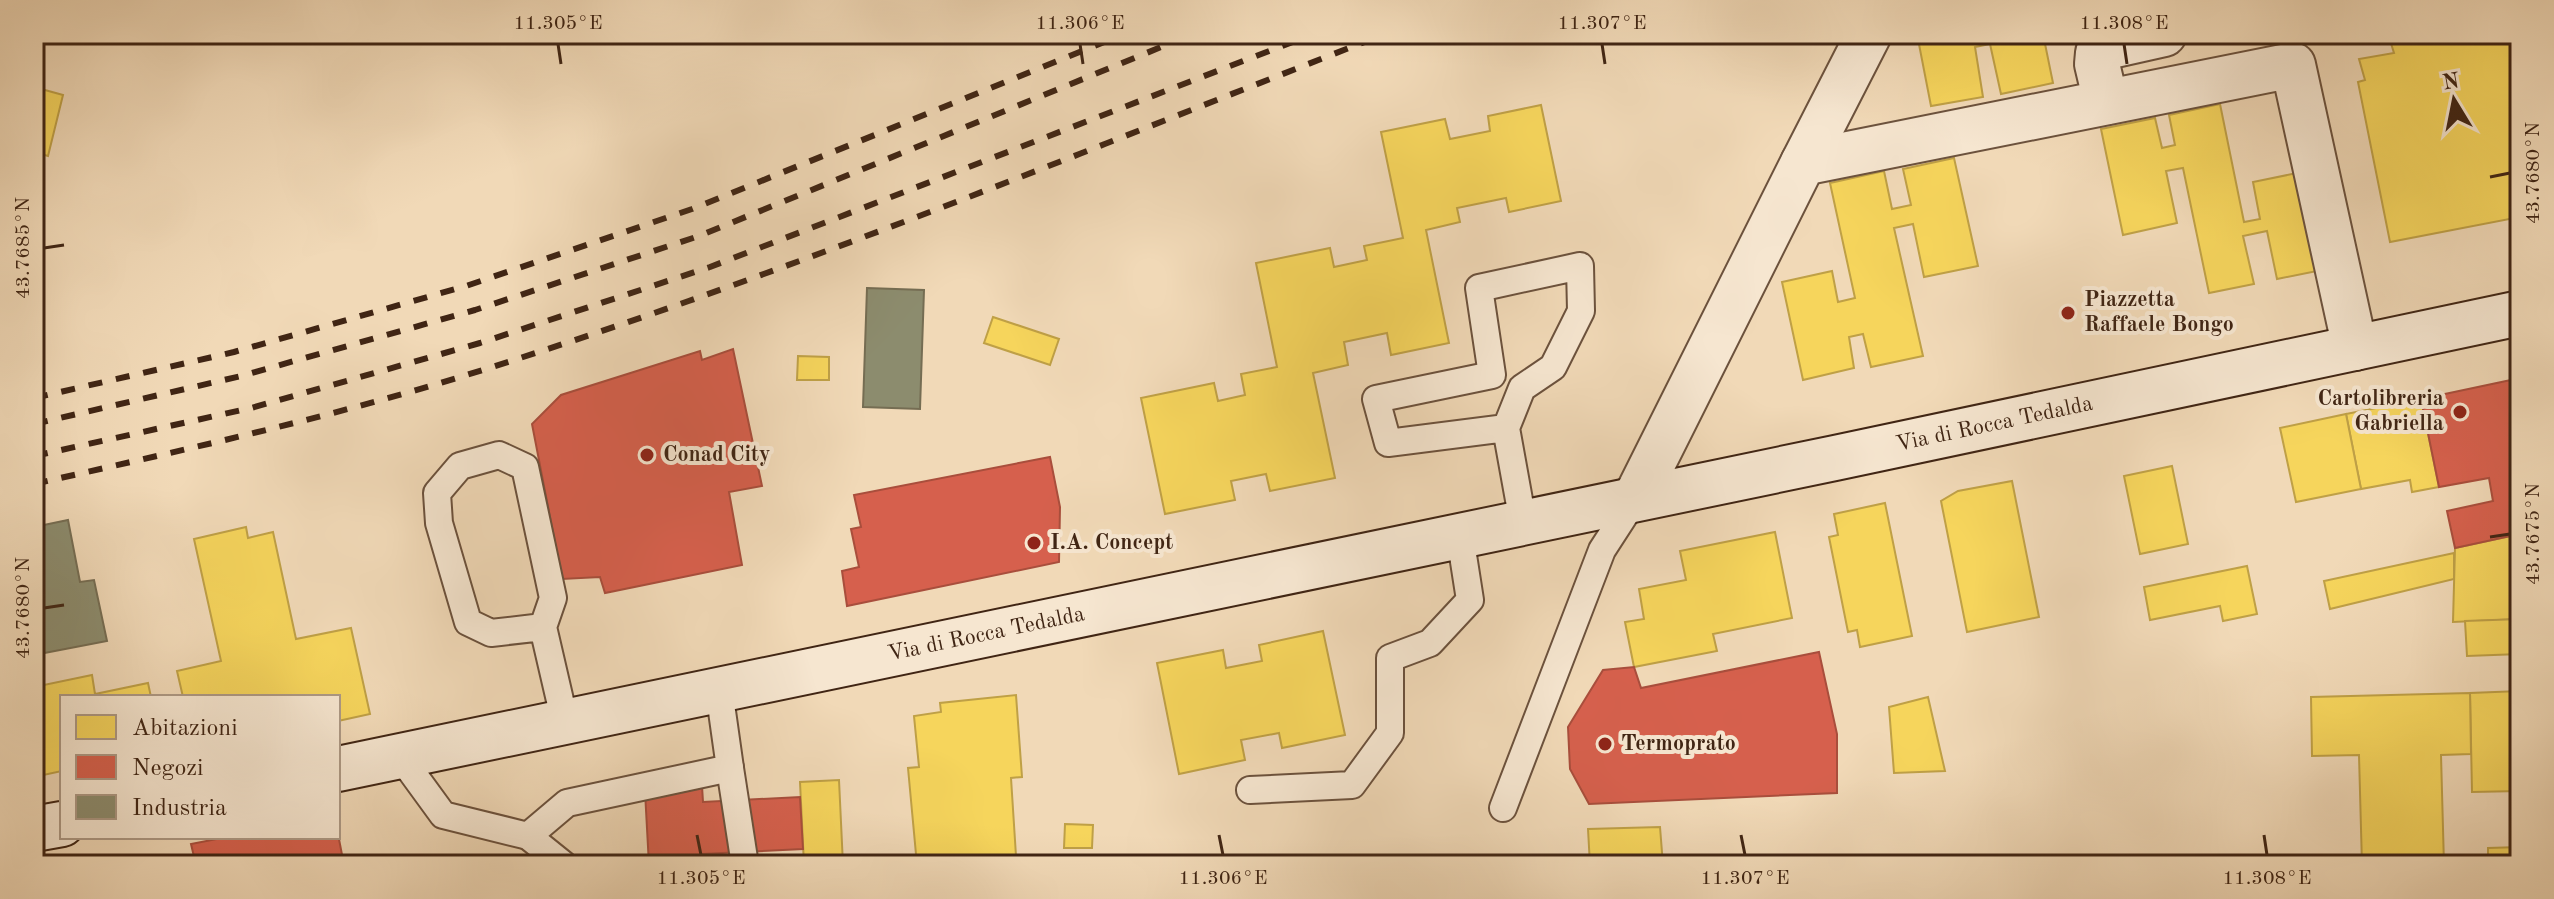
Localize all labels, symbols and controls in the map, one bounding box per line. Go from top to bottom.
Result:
text: 11.305°E [514,14,603,34]
text: 11.306°E [1036,14,1125,34]
text: 11.307°E [1558,14,1647,34]
text: 11.308°E [2080,14,2169,34]
north arrow [2414,60,2494,140]
text: N [2441,70,2461,95]
text: 43.7680°N [2524,122,2544,224]
text: 43.7685°N [14,197,34,299]
place label: Piazzetta Raffaele Bongo [2084,289,2234,336]
marker: Piazzetta Raffaele Bongo [2059,304,2077,322]
place label: Cartolibreria Gabriella [2318,388,2444,435]
street label: Via di Rocca Tedalda [1894,393,2095,456]
marker: Cartolibreria Gabriella [2451,403,2469,421]
place label: Conad City [663,444,771,466]
marker: Conad City [638,446,656,464]
text: 43.7675°N [2524,483,2544,585]
place label: I.A. Concept [1050,532,1173,554]
marker: I.A. Concept [1025,534,1043,552]
text: 43.7680°N [14,557,34,659]
street label: Via di Rocca Tedalda [886,603,1087,666]
legend [60,695,340,839]
text: Abitazioni [132,717,238,741]
place label: Termoprato [1621,733,1736,755]
marker: Termoprato [1596,735,1614,753]
text: Negozi [132,757,203,781]
text: Industria [132,797,227,821]
text: 11.305°E [657,869,746,889]
text: 11.306°E [1179,869,1268,889]
text: 11.307°E [1701,869,1790,889]
text: 11.308°E [2223,869,2312,889]

